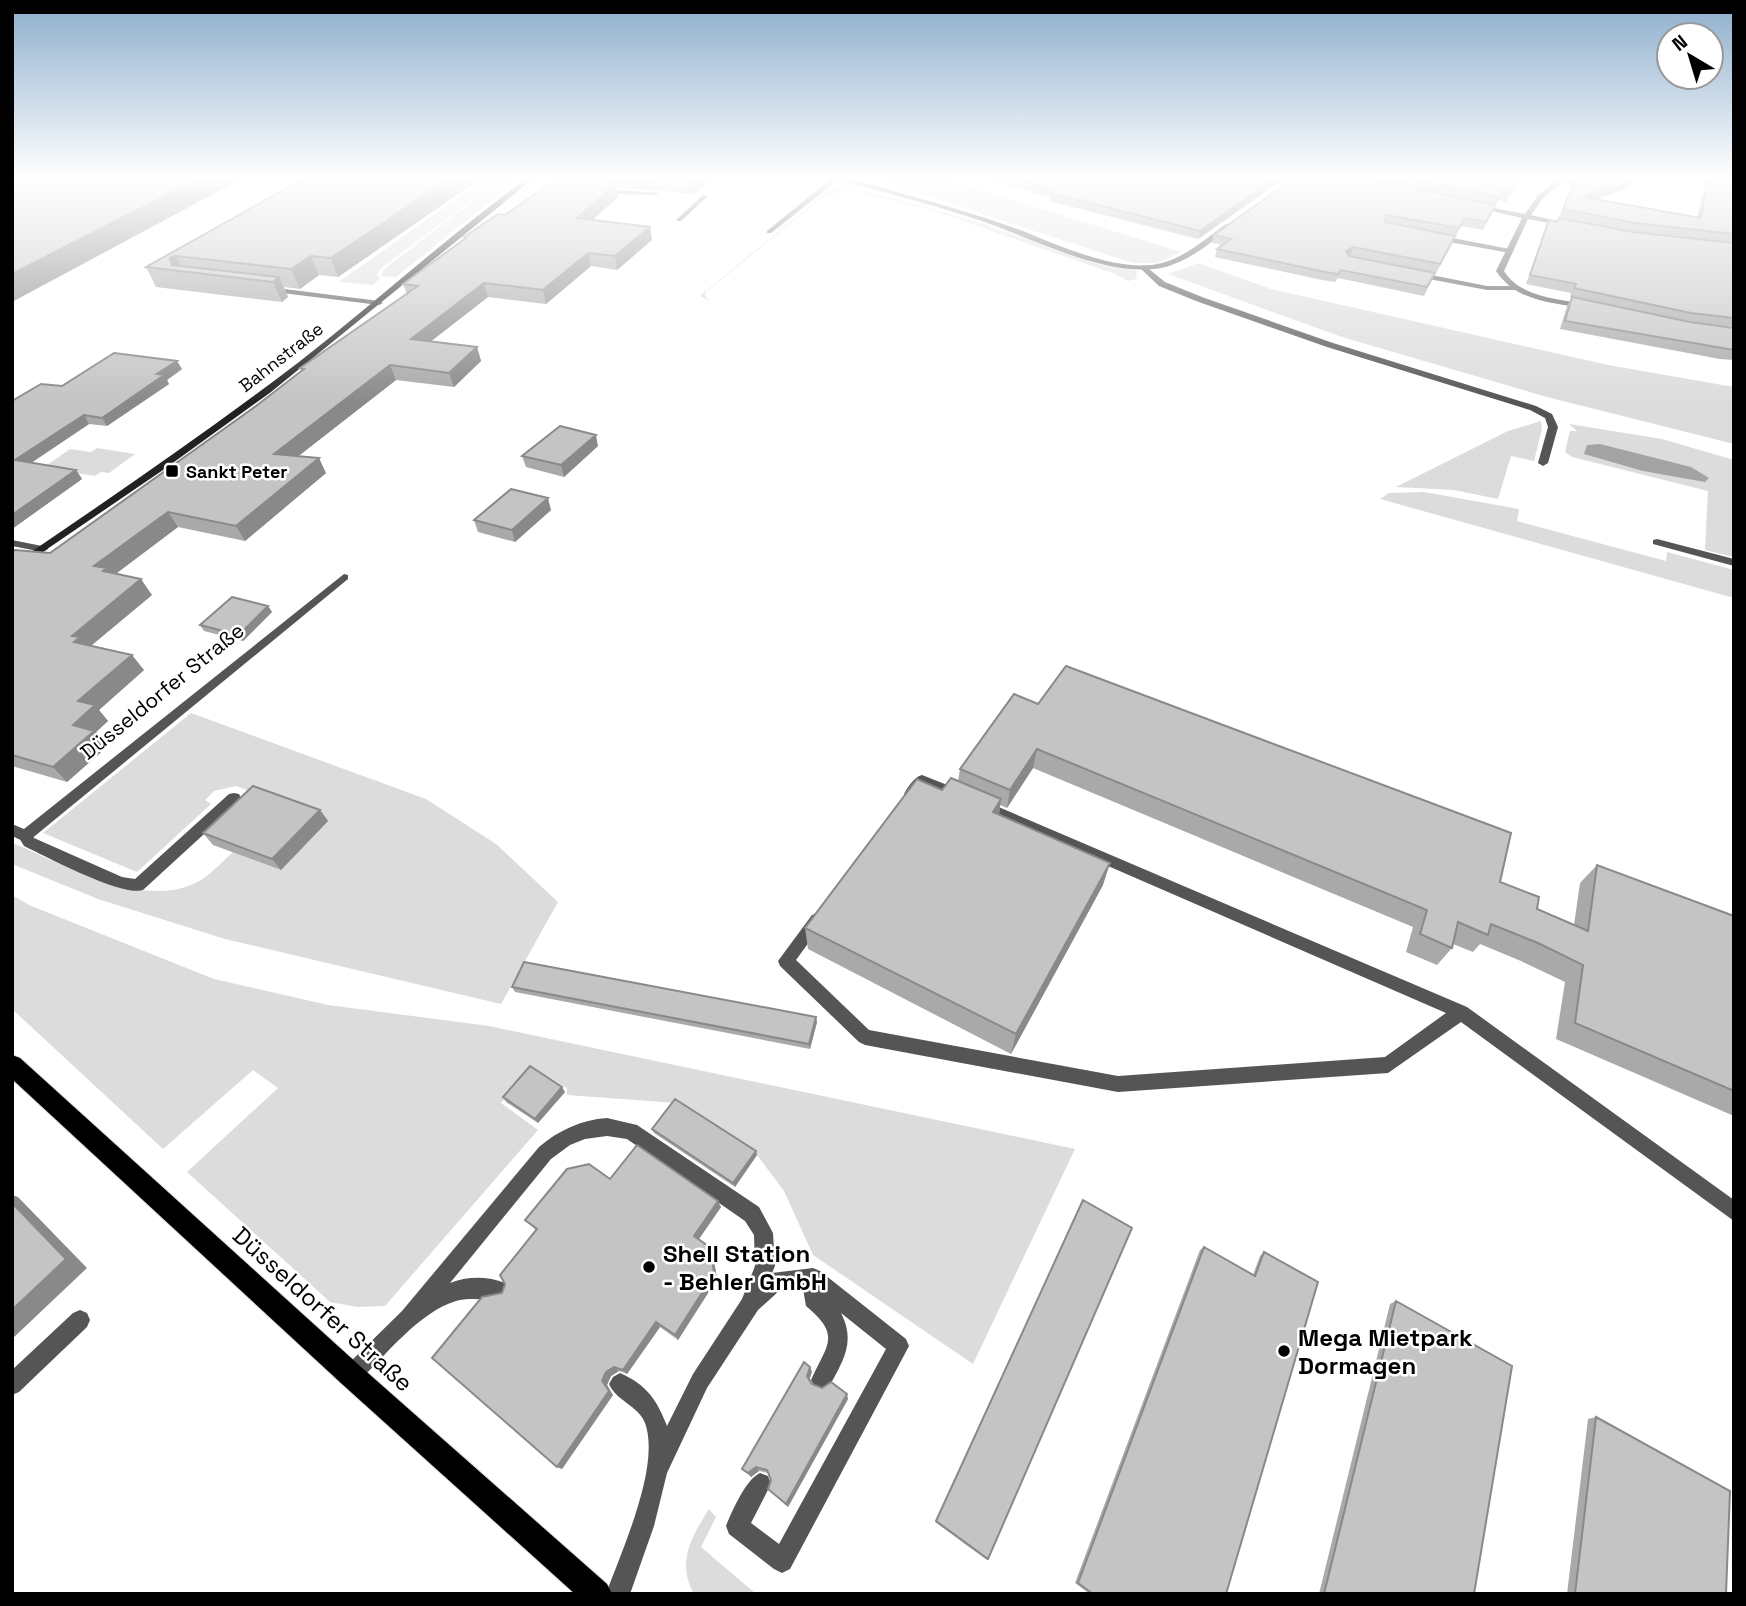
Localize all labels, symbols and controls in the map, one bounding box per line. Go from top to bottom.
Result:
north arrow [1655,21,1725,91]
text: N [1667,29,1693,57]
street label: Bahnstraße [234,317,328,397]
place label: Sankt Peter [186,460,287,483]
marker: Sankt Peter [164,463,180,479]
street label: Düsseldorfer Straße [75,617,249,765]
street label: Düsseldorfer Straße [226,1220,420,1398]
place label: Shell Station - Behler GmbH [663,1238,827,1297]
marker: Shell Station - Behler GmbH [641,1259,657,1275]
place label: Mega Mietpark Dormagen [1298,1322,1473,1381]
marker: Mega Mietpark Dormagen [1276,1343,1292,1359]

